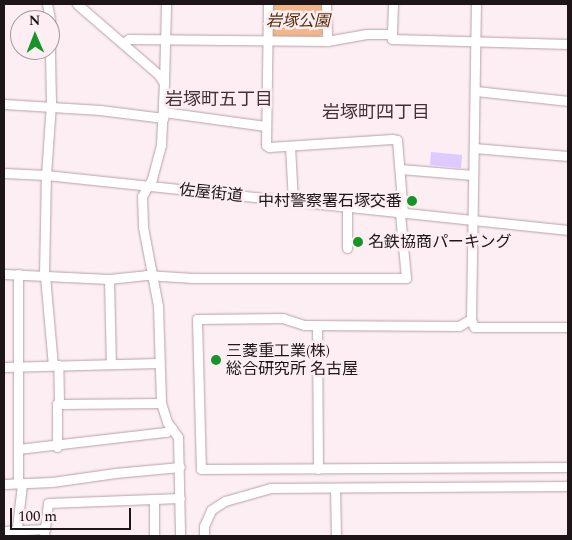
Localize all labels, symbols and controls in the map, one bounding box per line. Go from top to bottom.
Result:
north arrow [10,10,60,60]
text: N [29,10,41,31]
park label: 岩塚公園 [266,11,330,31]
district label: 岩塚町五丁目 [165,89,273,111]
district label: 岩塚町四丁目 [322,102,430,124]
street label: 佐屋街道 [178,180,244,206]
place label: 中村警察署石塚交番 [258,191,402,211]
marker: 中村警察署石塚交番 [406,195,418,207]
place label: 名鉄協商パーキング [368,232,512,252]
marker: 名鉄協商パーキング [352,236,364,248]
place label: 三菱重工業(株) 総合研究所 名古屋 [226,341,358,379]
marker: 三菱重工業(株) 総合研究所 名古屋 [210,354,222,366]
scale bar [12,498,134,530]
text: 100 m [18,505,57,528]

